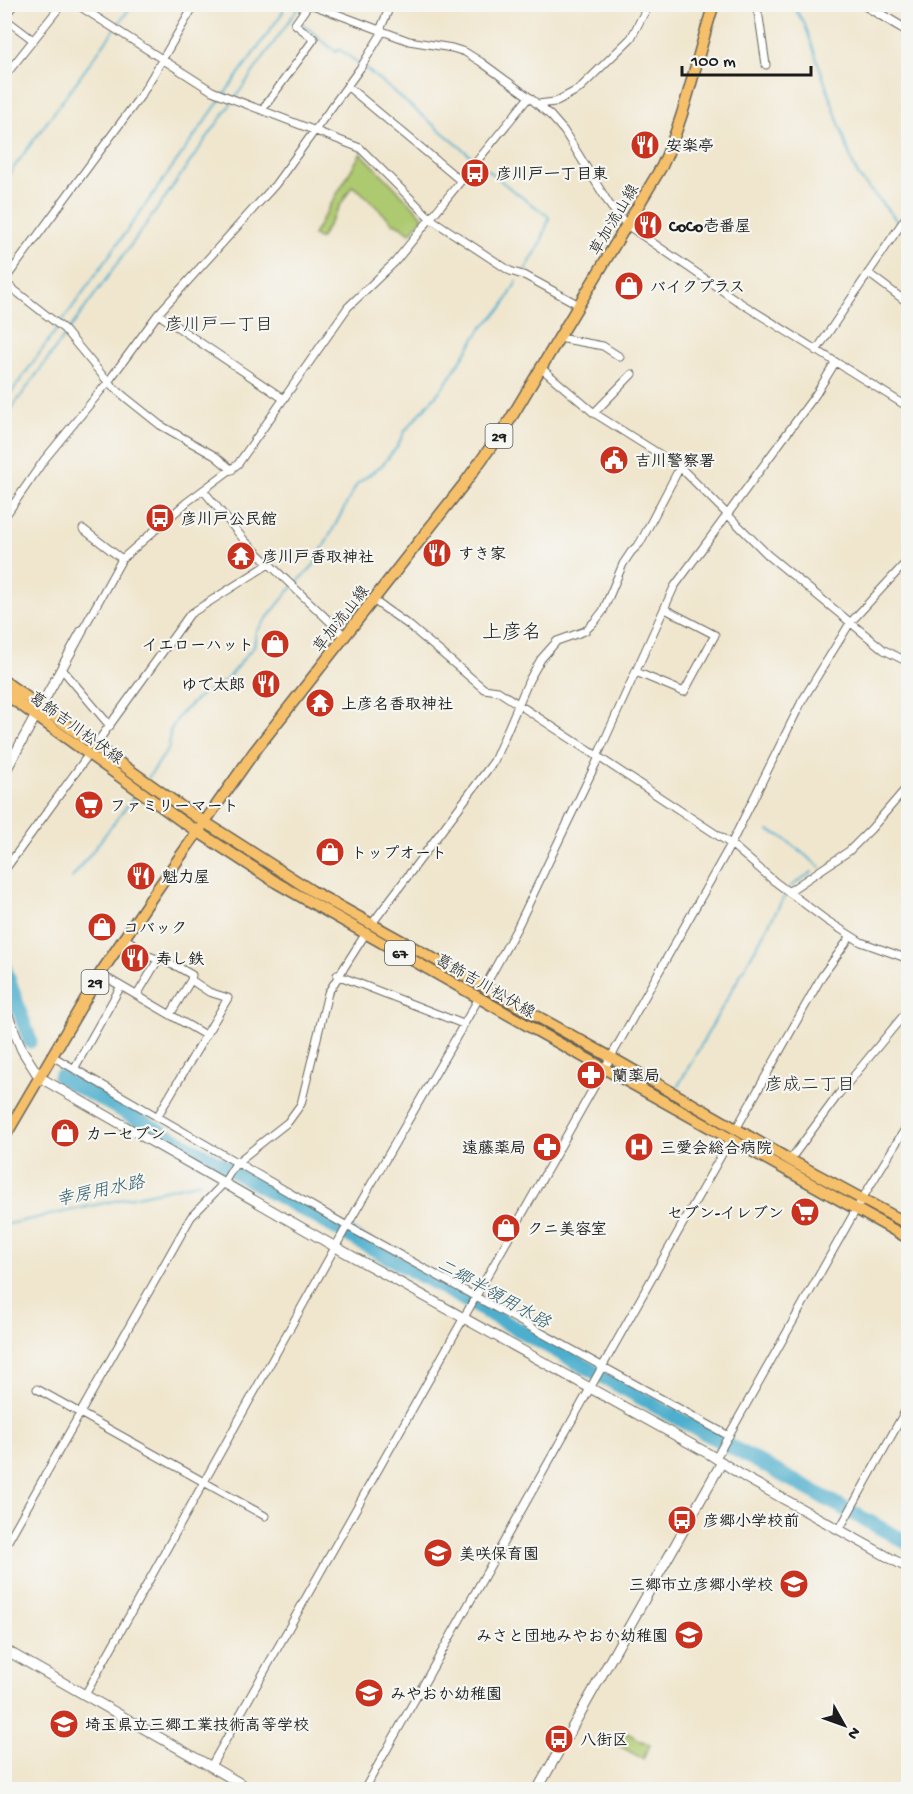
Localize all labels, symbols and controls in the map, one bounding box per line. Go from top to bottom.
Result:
scale bar [682,39,811,77]
text: 100 m [690,52,736,73]
restaurant icon: 安楽亭 [629,129,661,161]
place label: 安楽亭 [666,137,714,158]
bus stop icon: 彦川戸一丁目東 [459,157,491,189]
place label: 彦川戸一丁目東 [496,165,608,186]
street label: 草加流山線 [586,181,645,260]
restaurant icon: CoCo壱番屋 [632,209,664,241]
place label: CoCo壱番屋 [668,217,751,238]
shop icon: バイクプラス [613,270,645,302]
place label: バイクプラス [650,279,745,299]
district label: 彦川戸一丁目 [165,315,273,337]
road number: 29 [486,424,512,448]
public building icon: 吉川警察署 [598,444,630,476]
place label: 吉川警察署 [635,452,715,473]
bus stop icon: 彦川戸公民館 [144,502,176,534]
place label: 彦川戸公民館 [181,511,277,531]
restaurant icon: すき家 [421,537,453,569]
temple icon: 彦川戸香取神社 [225,540,257,572]
place label: すき家 [458,545,506,566]
place label: 彦川戸香取神社 [262,549,374,569]
street label: 草加流山線 [309,582,375,658]
district label: 上彦名 [482,621,542,646]
shop icon: イエローハット [259,628,291,660]
place label: イエローハット [142,638,254,657]
restaurant icon: ゆで太郎 [250,668,282,700]
place label: ゆで太郎 [181,677,245,697]
temple icon: 上彦名香取神社 [304,687,336,719]
street label: 葛飾吉川松伏線 [24,688,127,770]
place label: 上彦名香取神社 [341,695,453,716]
supermarket icon: ファミリーマート [73,789,105,821]
place label: ファミリーマート [110,799,239,818]
shop icon: トップオート [314,836,346,868]
place label: トップオート [351,845,447,865]
restaurant icon: 魁力屋 [125,860,157,892]
place label: 魁力屋 [162,868,210,889]
shop icon: コバック [86,911,118,943]
place label: コバック [123,921,187,940]
road number: 67 [385,941,415,965]
restaurant icon: 寿し鉄 [119,942,151,974]
place label: 寿し鉄 [156,950,205,971]
street label: 葛飾吉川松伏線 [431,950,539,1024]
road number: 29 [82,970,109,994]
pharmacy icon: 蘭薬局 [575,1059,607,1091]
place label: 蘭薬局 [612,1067,660,1088]
district label: 彦成二丁目 [765,1075,855,1097]
shop icon: カーセブン [49,1117,81,1149]
place label: カーセブン [86,1126,166,1146]
pharmacy icon: 遠藤薬局 [531,1131,563,1163]
hospital icon: 三愛会総合病院 [623,1131,655,1163]
place label: 遠藤薬局 [462,1139,526,1160]
place label: 三愛会総合病院 [660,1139,772,1160]
water label: 幸房用水路 [54,1172,148,1212]
supermarket icon: セブン-イレブン [789,1196,821,1228]
place label: セブン-イレブン [667,1205,784,1225]
shop icon: クニ美容室 [490,1212,522,1244]
place label: クニ美容室 [527,1220,607,1241]
water label: 二郷半領用水路 [433,1255,554,1335]
bus stop icon: 彦郷小学校前 [666,1504,698,1536]
place label: 彦郷小学校前 [703,1512,799,1533]
school or university icon: 美咲保育園 [422,1537,454,1569]
place label: 美咲保育園 [459,1545,539,1566]
school or university icon: 三郷市立彦郷小学校 [778,1568,810,1600]
place label: 三郷市立彦郷小学校 [629,1577,773,1597]
school or university icon: みさと団地みやおか幼稚園 [673,1619,705,1651]
place label: みさと団地みやおか幼稚園 [476,1627,668,1648]
school or university icon: みやおか幼稚園 [353,1677,385,1709]
place label: みやおか幼稚園 [390,1685,502,1706]
north arrow [814,1695,874,1755]
school or university icon: 埼玉県立三郷工業技術高等学校 [48,1708,80,1740]
place label: 埼玉県立三郷工業技術高等学校 [85,1716,309,1737]
text: N [842,1722,863,1743]
bus stop icon: 八街区 [543,1723,575,1755]
place label: 八街区 [580,1732,628,1752]

